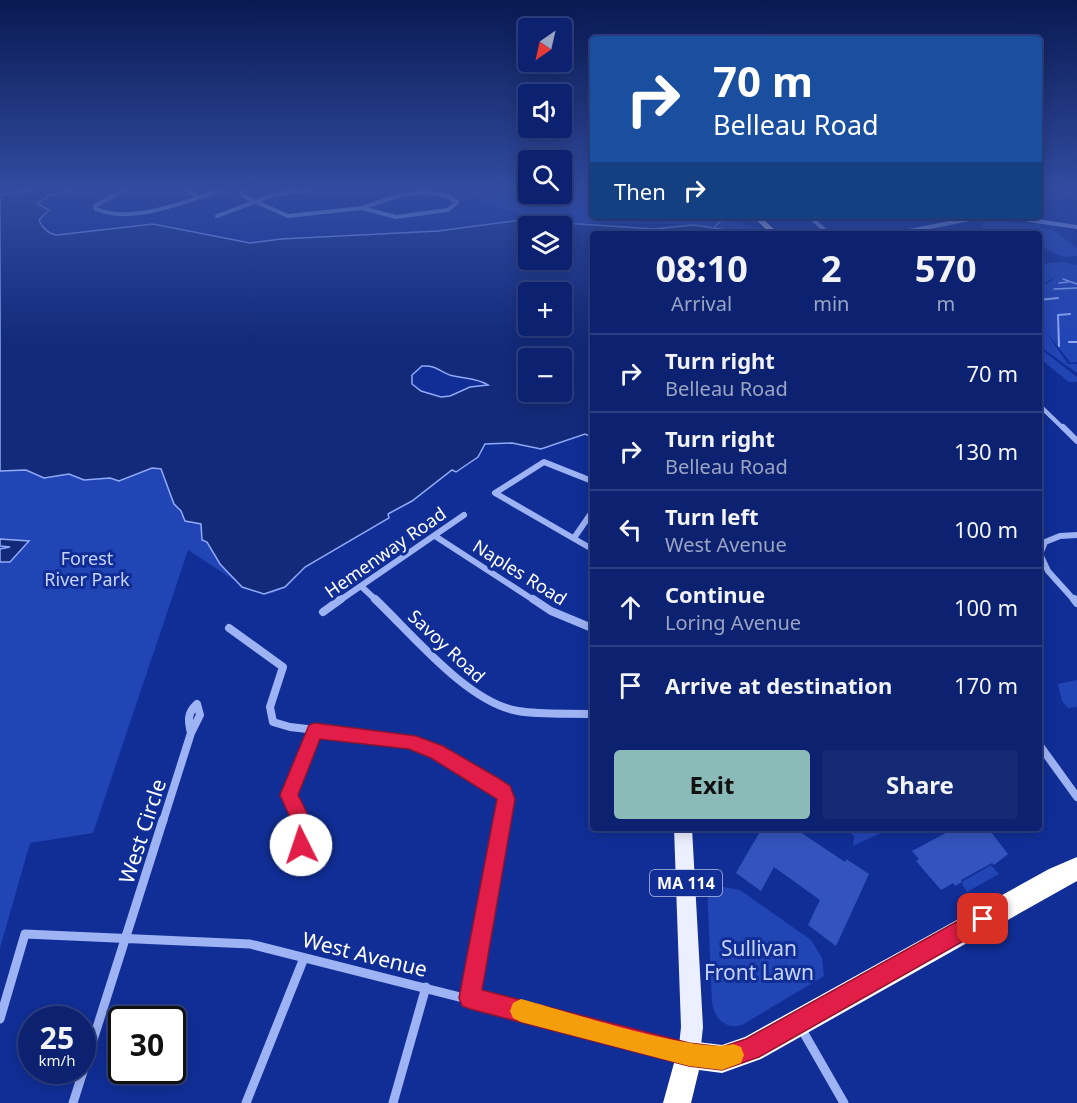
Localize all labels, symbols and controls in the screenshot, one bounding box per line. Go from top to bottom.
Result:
north arrow [518,18,572,72]
map controls [518,18,572,402]
text: 70 m [713,52,813,109]
icon: right [614,60,692,138]
button: sound [518,84,572,138]
text: Belleau Road [713,106,879,143]
button: search [518,150,572,204]
icon: right [678,174,711,207]
text: Then [614,176,666,206]
button: layers [518,216,572,270]
text: 08:10 [655,244,748,293]
text: 2 [821,244,842,293]
text: 570 [915,244,977,293]
button: + [518,282,572,336]
text: Arrival [671,290,732,317]
text: min [813,290,849,317]
text: m [936,290,955,317]
text: Turn right [665,345,775,375]
button: − [518,348,572,402]
icon: right [614,357,647,390]
text: 70 m [967,358,1018,388]
text: Belleau Road [665,375,788,402]
text: Turn right [665,423,775,453]
icon: right [614,435,647,468]
text: 130 m [954,436,1018,466]
text: Belleau Road [665,453,788,480]
street label: Hemenway Road [320,501,450,603]
text: Turn left [665,501,759,531]
icon: left [614,513,647,546]
text: 100 m [954,514,1018,544]
text: West Avenue [665,531,787,558]
street label: Naples Road [469,534,571,610]
park label: Forest River Park [44,546,130,591]
text: Continue [665,579,765,609]
icon: ahead [614,591,647,624]
text: 100 m [954,592,1018,622]
street label: Savoy Road [403,604,491,688]
text: Loring Avenue [665,609,801,636]
icon: arrive [614,669,647,702]
text: Arrive at destination [665,670,892,700]
text: 170 m [954,670,1018,700]
button: Exit [614,750,810,819]
button: Share [822,750,1018,819]
street label: West Circle [112,775,172,887]
position arrow [269,813,333,877]
road number: MA 114 [650,870,722,896]
pin [957,893,1008,944]
icon: arrive [966,902,999,935]
street label: West Avenue [300,925,430,983]
park label: Sullivan Front Lawn [704,934,814,986]
speed limit sign: 30 [108,1006,186,1084]
text: 25 [40,1017,74,1058]
text: km/h [39,1050,75,1070]

